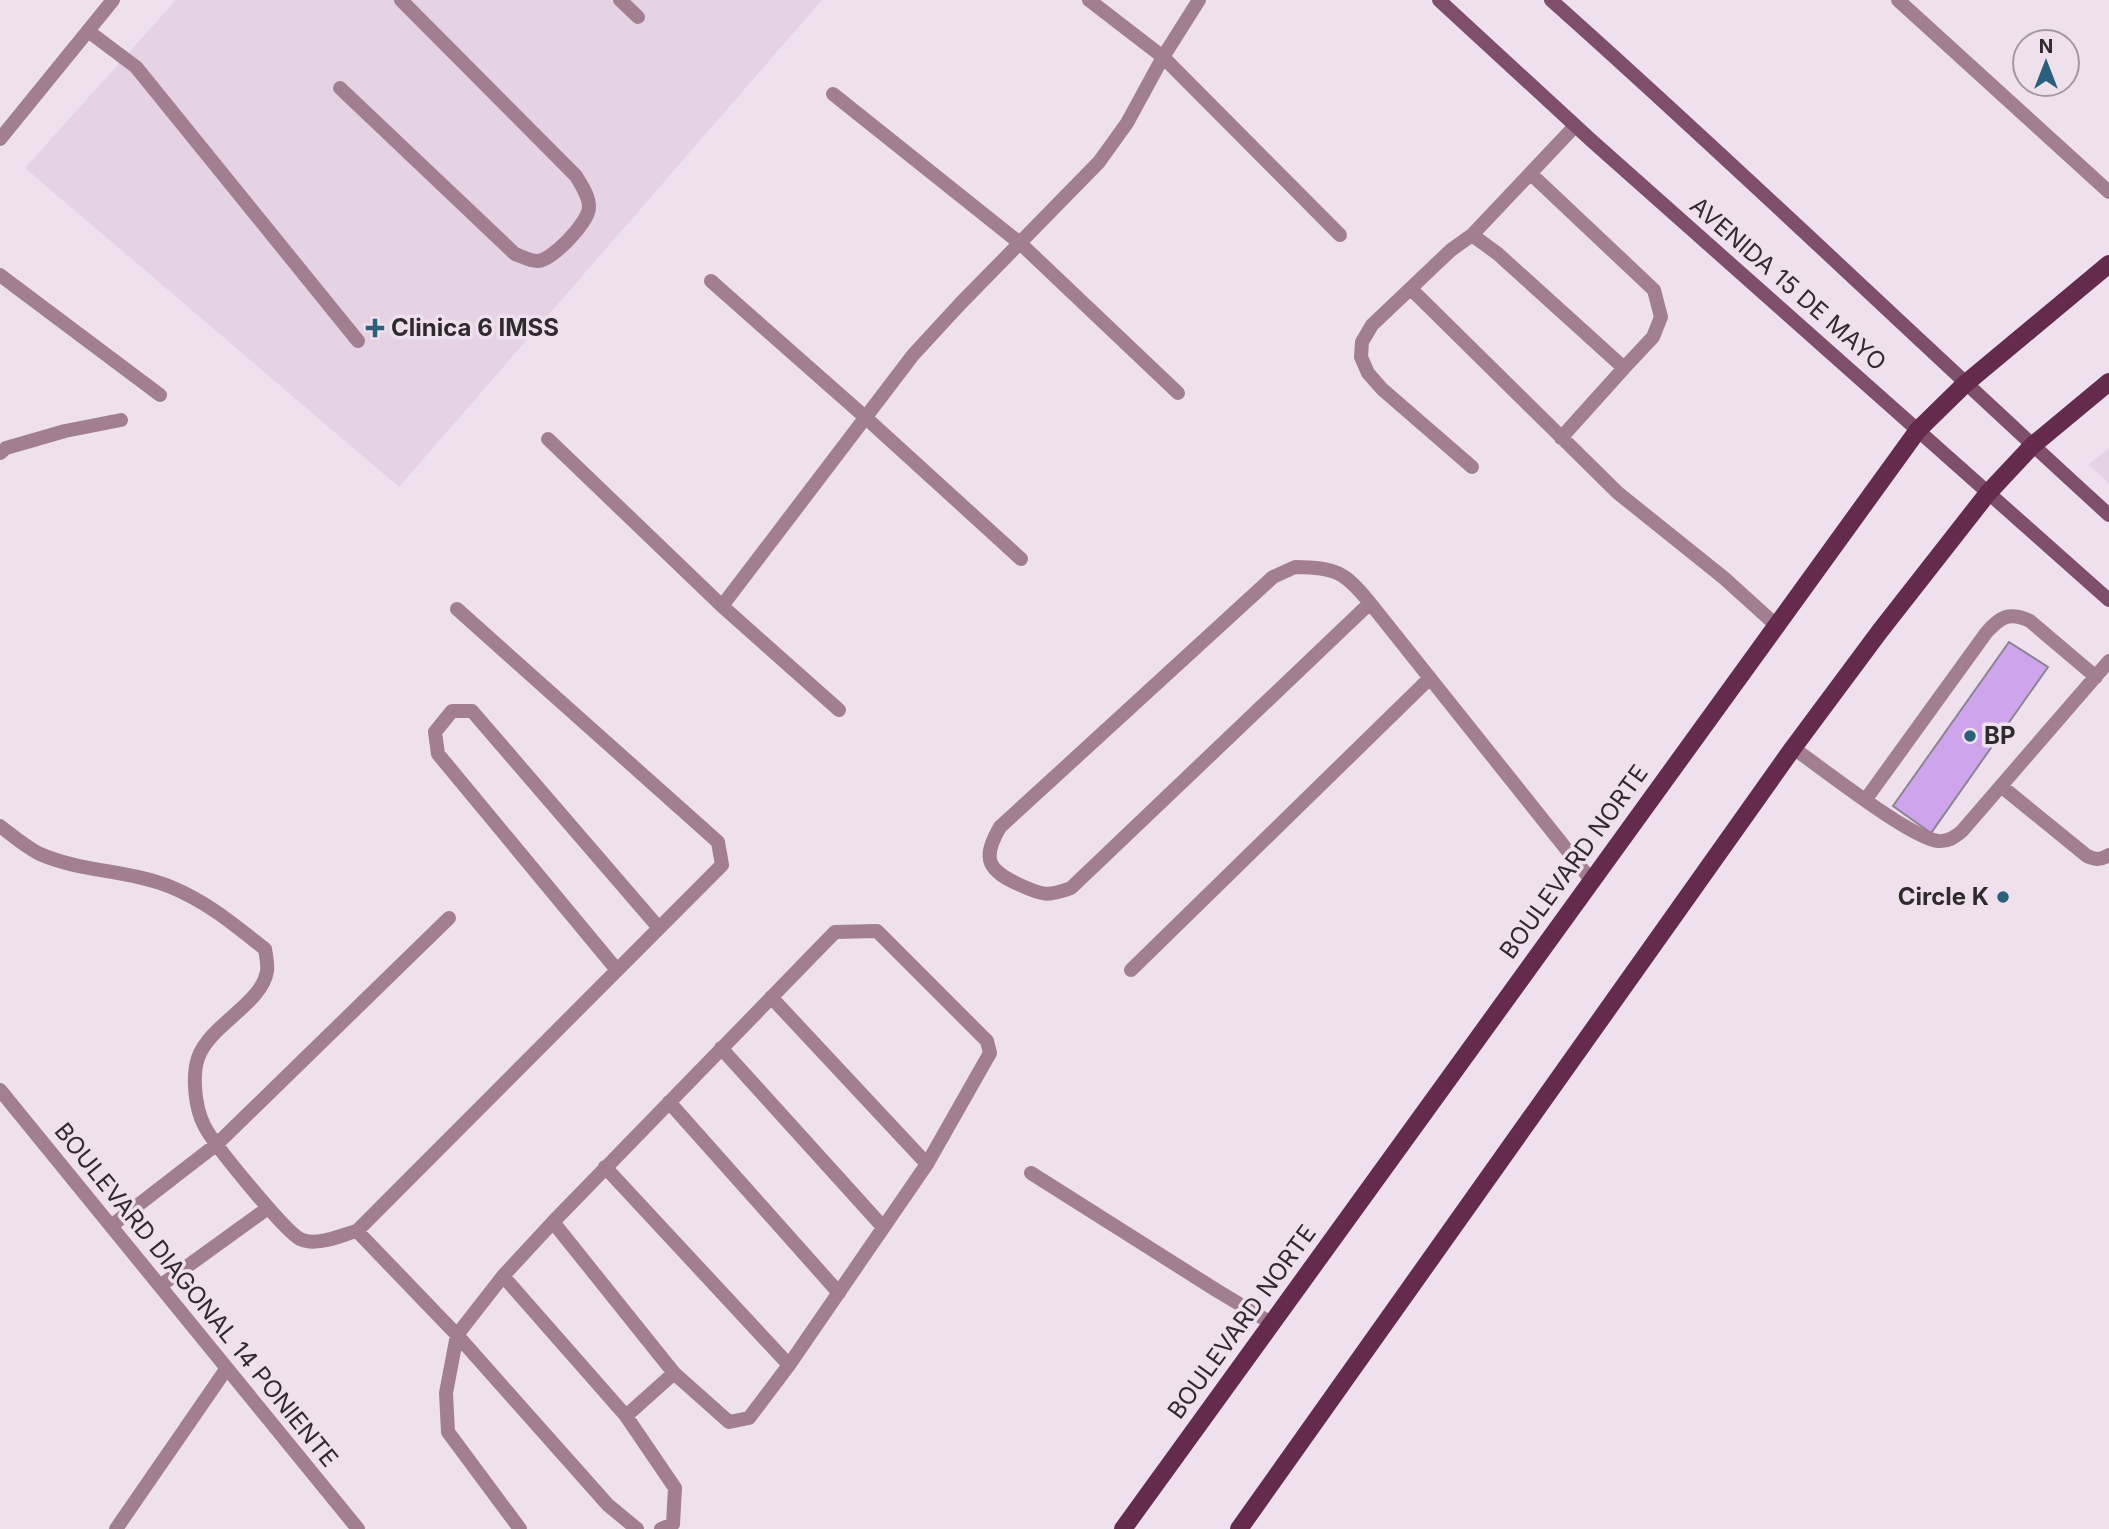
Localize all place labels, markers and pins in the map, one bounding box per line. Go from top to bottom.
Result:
place label: Clinica 6 IMSS [391,313,559,342]
marker: Clinica 6 IMSS [365,318,385,338]
place label: BP [1984,721,2015,750]
marker: BP [1962,728,1978,744]
place label: Circle K [1898,882,1989,911]
marker: Circle K [1995,889,2011,905]

